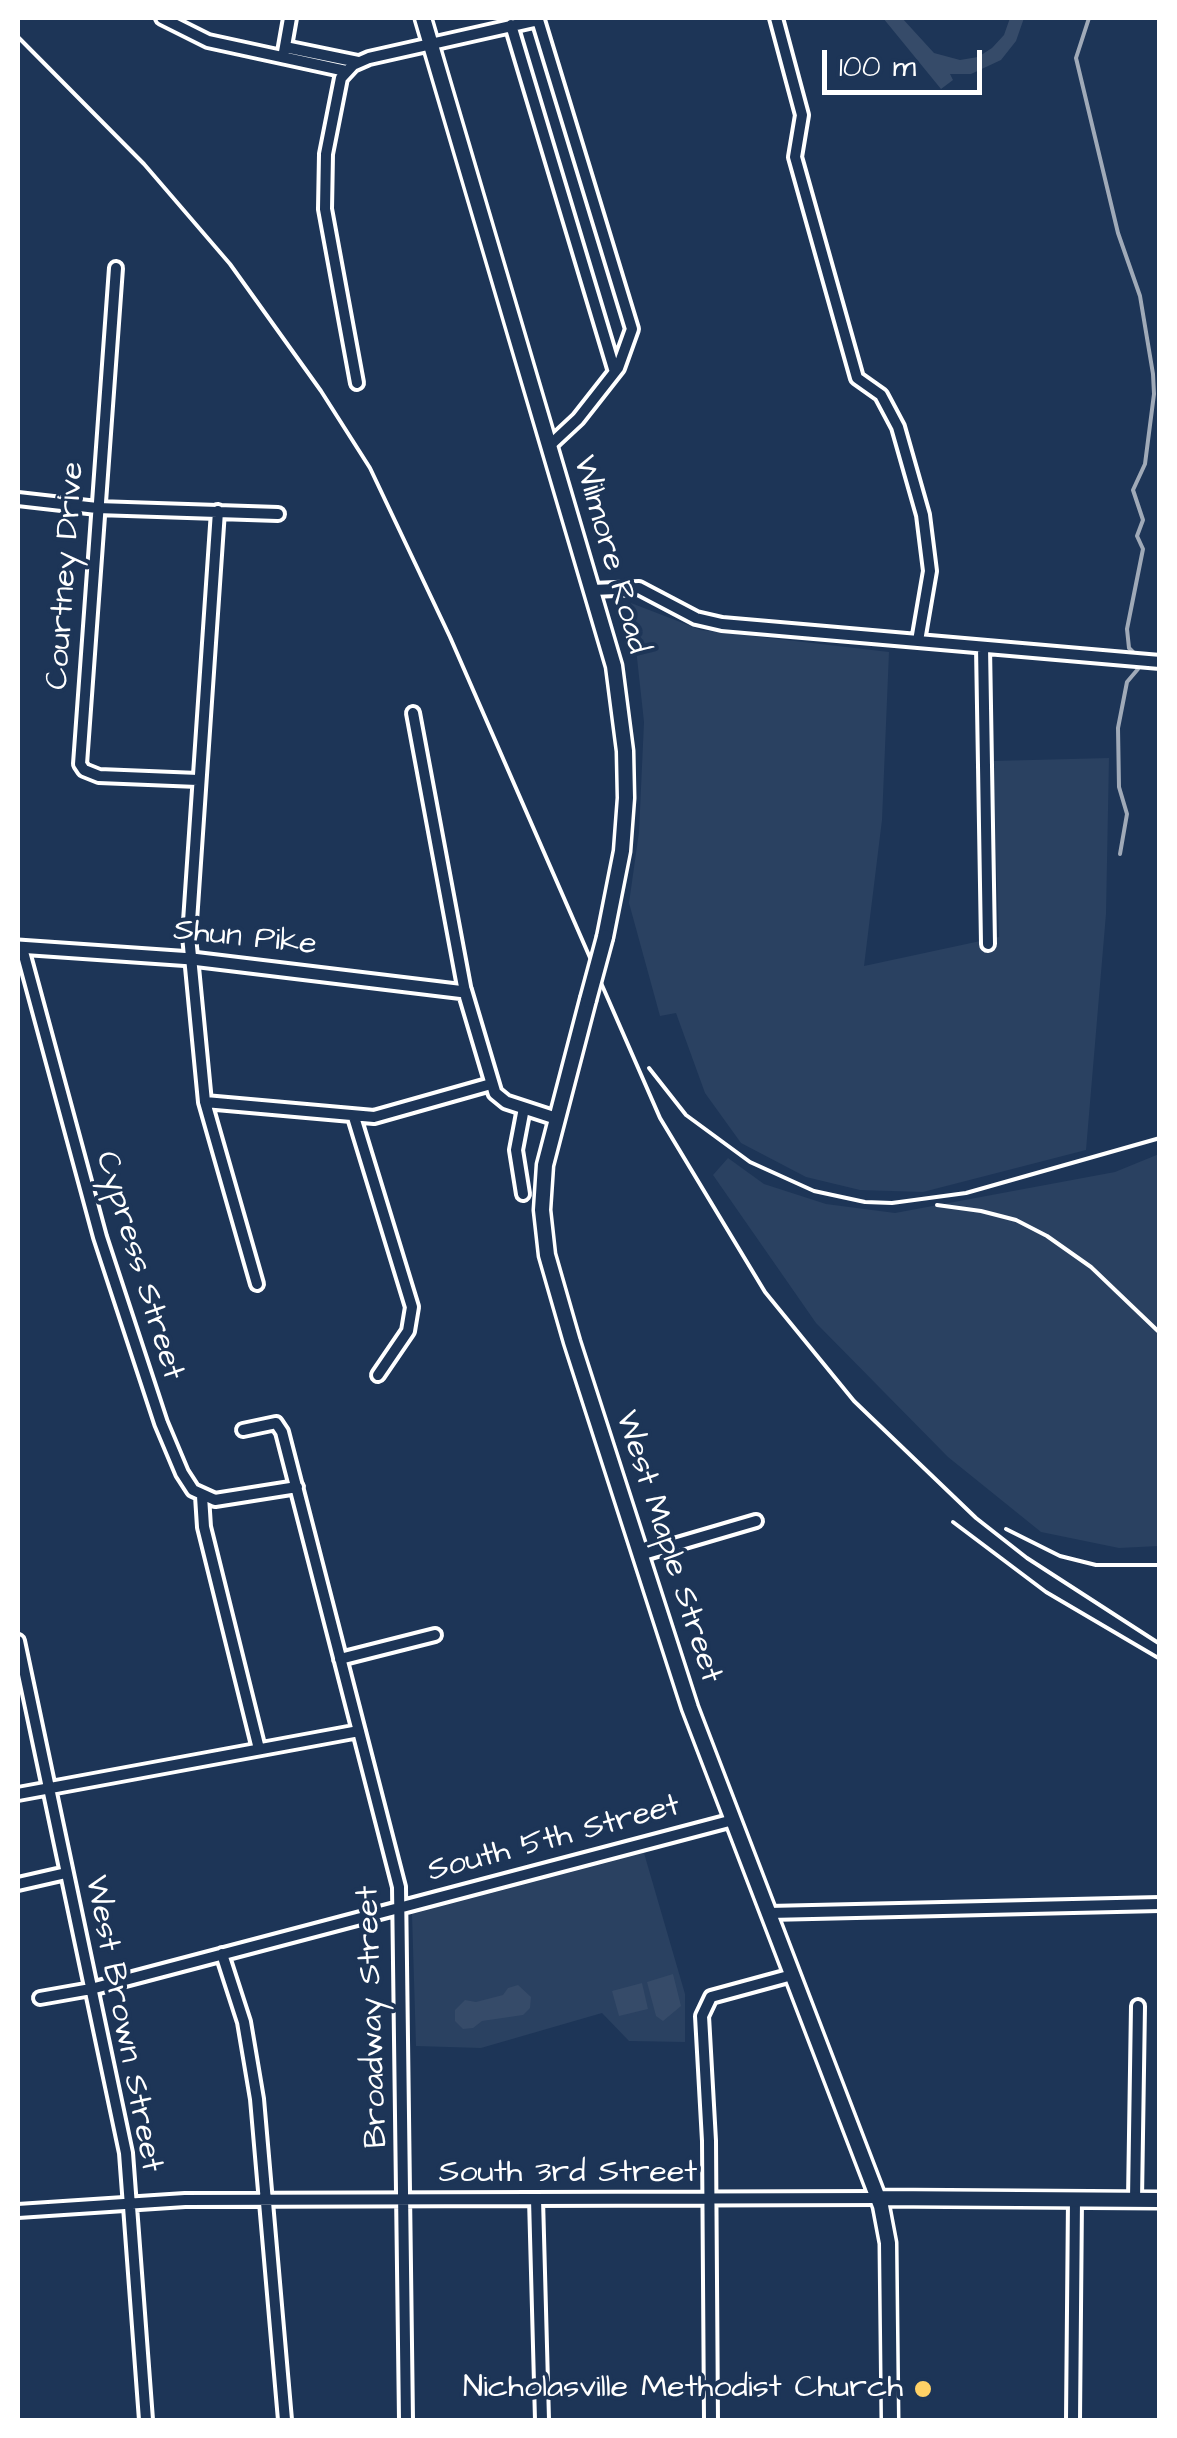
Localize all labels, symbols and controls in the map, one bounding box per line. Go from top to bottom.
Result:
scale bar [827,30,987,92]
text: 100 m [839,46,916,88]
street label: Wilmore Road [562,452,656,658]
street label: Courtney Drive [40,461,94,691]
street label: Shun Pike [172,912,318,966]
street label: Cypress Street [85,1147,191,1385]
street label: West Maple Street [605,1406,729,1688]
street label: South 5th Street [424,1788,684,1892]
street label: West Brown Street [74,1873,170,2175]
street label: Broadway Street [350,1885,398,2149]
street label: South 3rd Street [439,2155,697,2193]
place label: Nicholasville Methodist Church [463,2370,903,2408]
marker: Nicholasville Methodist Church [912,2378,934,2400]

